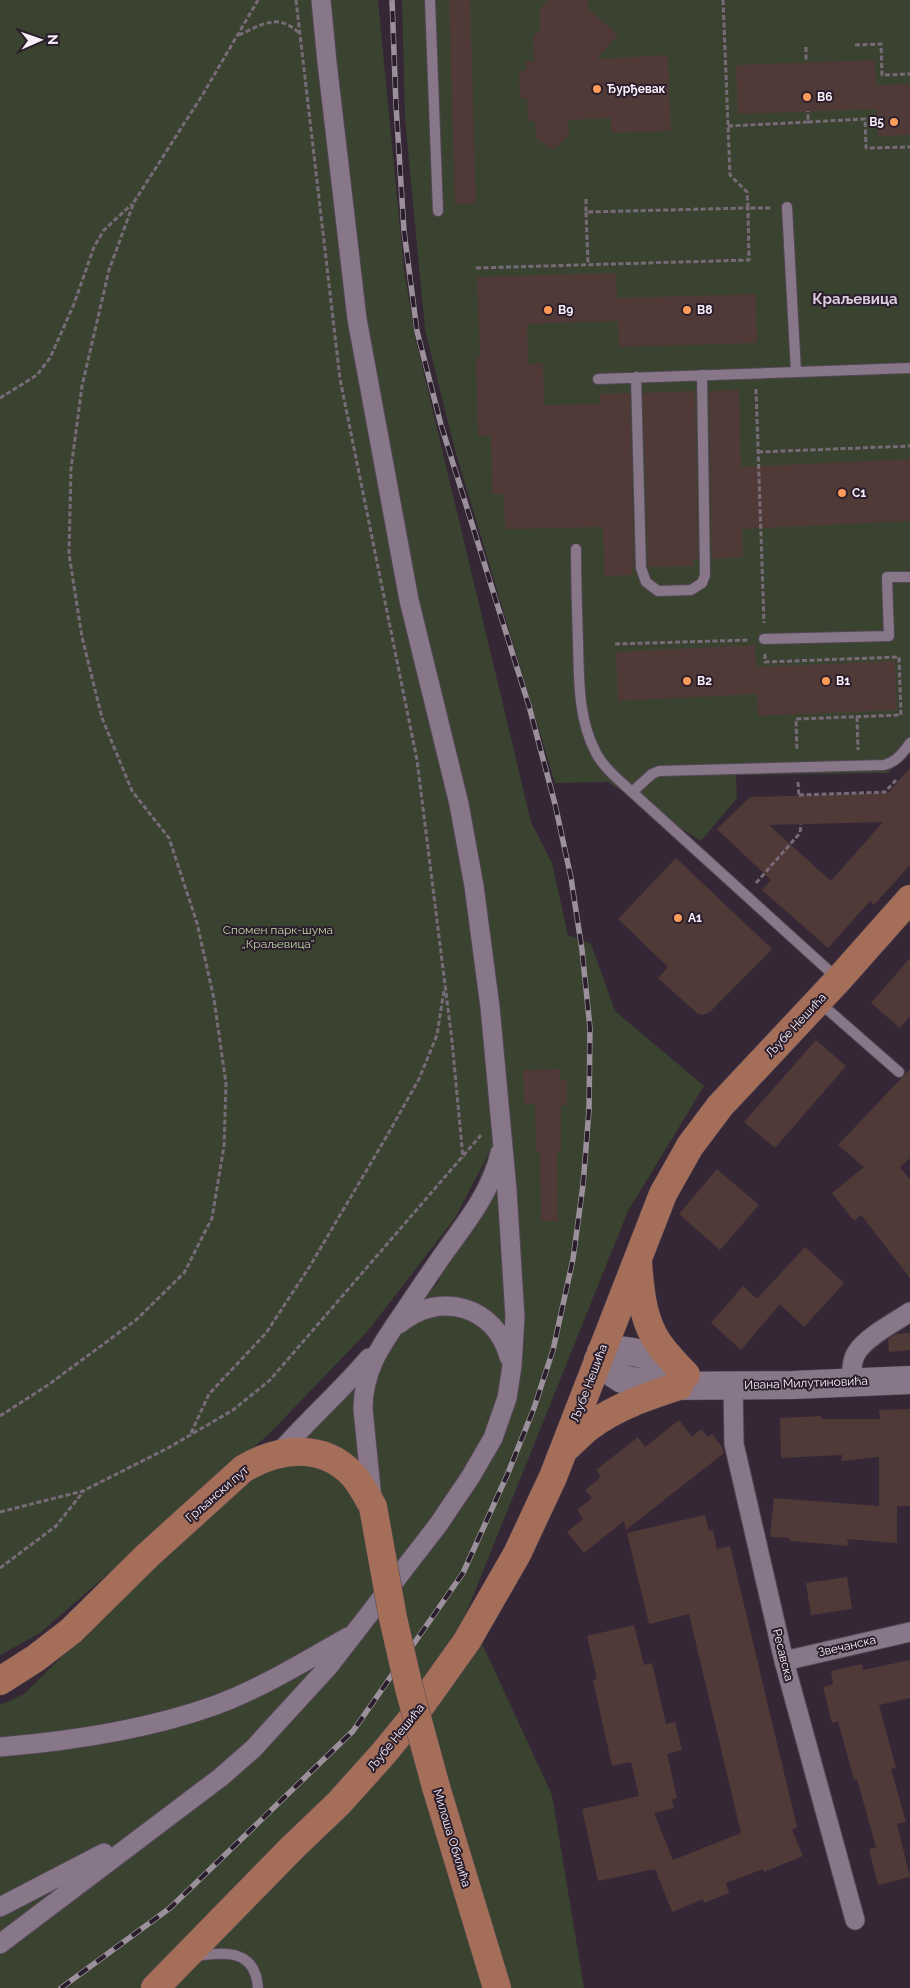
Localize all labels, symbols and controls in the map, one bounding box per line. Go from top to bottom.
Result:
north arrow [15,15,65,65]
text: N [45,34,61,45]
place label: Ђурђевак [607,82,666,96]
marker: Ђурђевак [591,83,603,95]
place label: B6 [817,90,832,104]
marker: B6 [801,91,813,103]
place label: B5 [869,115,884,129]
marker: B5 [888,116,900,128]
district label: Краљевица [812,290,898,308]
place label: B9 [558,303,573,317]
place label: B8 [697,303,712,317]
marker: B9 [542,304,554,316]
marker: B8 [681,304,693,316]
place label: C1 [852,486,866,500]
marker: C1 [836,487,848,499]
place label: B2 [697,674,712,688]
place label: B1 [836,674,850,688]
marker: B2 [681,675,693,687]
marker: B1 [820,675,832,687]
place label: A1 [688,911,702,925]
marker: A1 [672,912,684,924]
park label: Спомен парк-шума „Краљевица” [223,923,333,951]
street label: Љубе Нешића [763,990,829,1060]
street label: Љубе Нешића [568,1342,610,1424]
street label: Ивана Милутиновића [744,1374,868,1392]
street label: Грљански пут [183,1463,252,1525]
street label: Ресавска [770,1627,796,1683]
street label: Звечанска [817,1633,877,1659]
street label: Љубе Нешића [365,1701,427,1773]
street label: Милоша Обилића [430,1787,474,1889]

